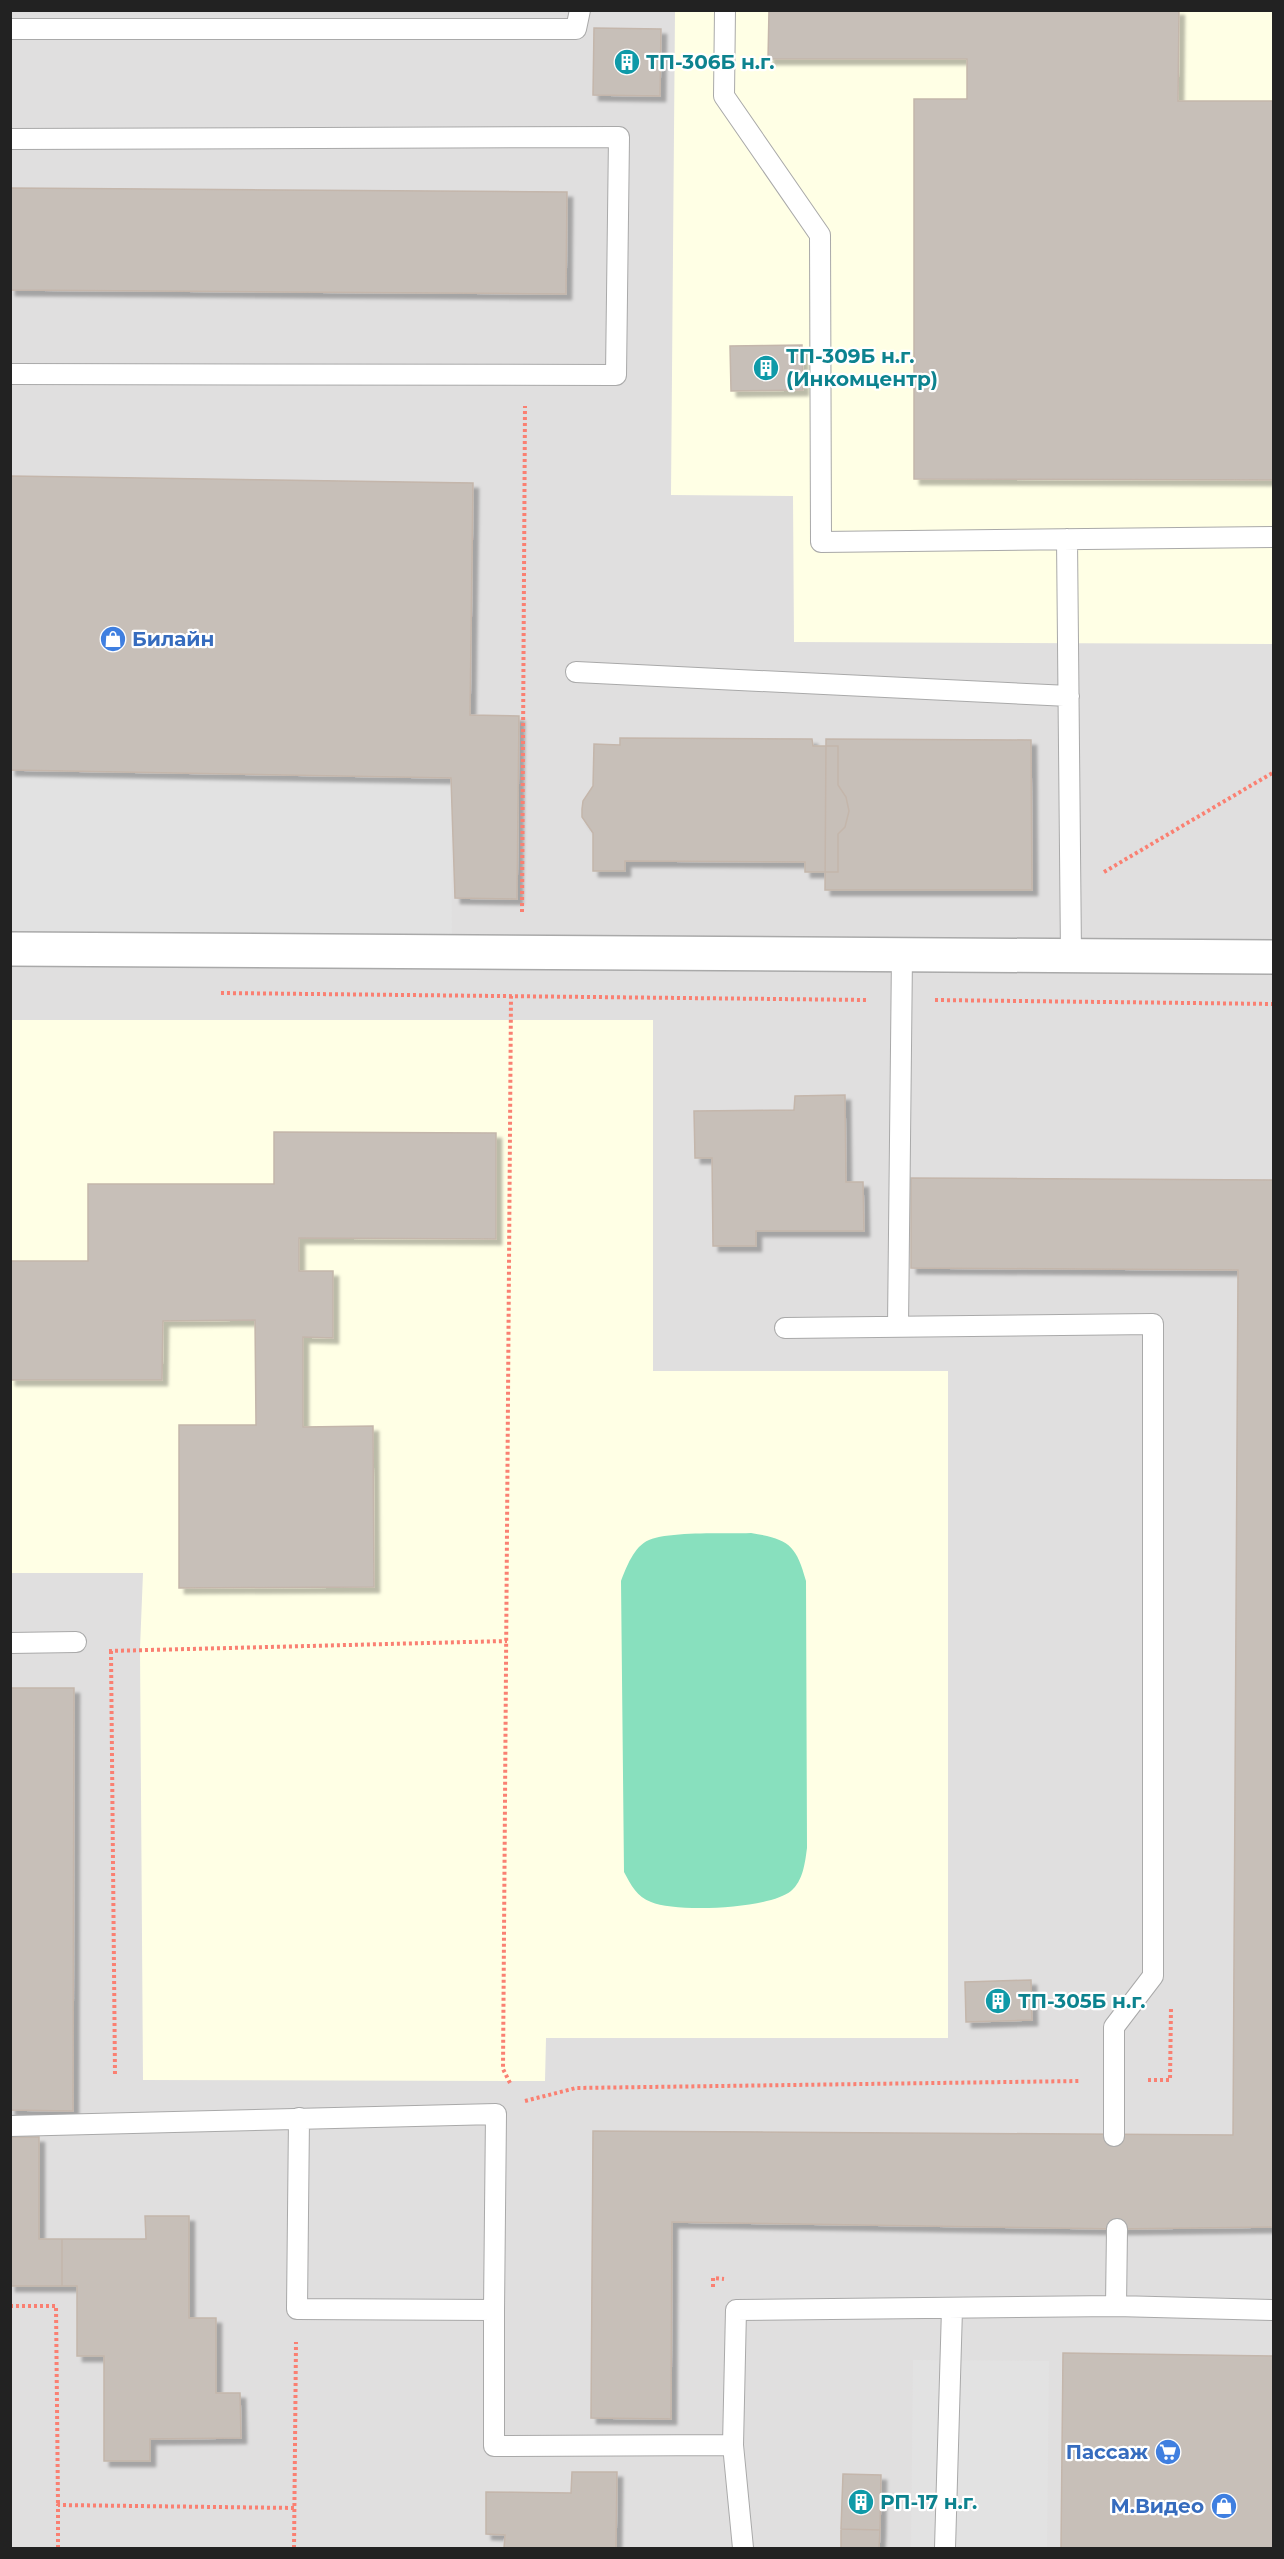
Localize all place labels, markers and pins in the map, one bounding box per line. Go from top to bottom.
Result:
building icon: ТП-306Б н.г. [612,47,642,77]
place label: ТП-306Б н.г. [646,50,774,74]
place label: ТП-309Б н.г. (Инкомцентр) [786,344,938,391]
building icon: ТП-309Б н.г. (Инкомцентр) [751,353,781,383]
shop icon: Билайн [98,624,128,654]
place label: Билайн [132,627,214,651]
building icon: ТП-305Б н.г. [983,1986,1013,2016]
place label: ТП-305Б н.г. [1018,1989,1146,2013]
supermarket icon: Пассаж [1153,2437,1183,2467]
place label: Пассаж [1066,2440,1149,2464]
building icon: РП-17 н.г. [846,2487,876,2517]
place label: РП-17 н.г. [880,2490,977,2514]
shop icon: М.Видео [1209,2491,1239,2521]
place label: М.Видео [1110,2494,1204,2518]

